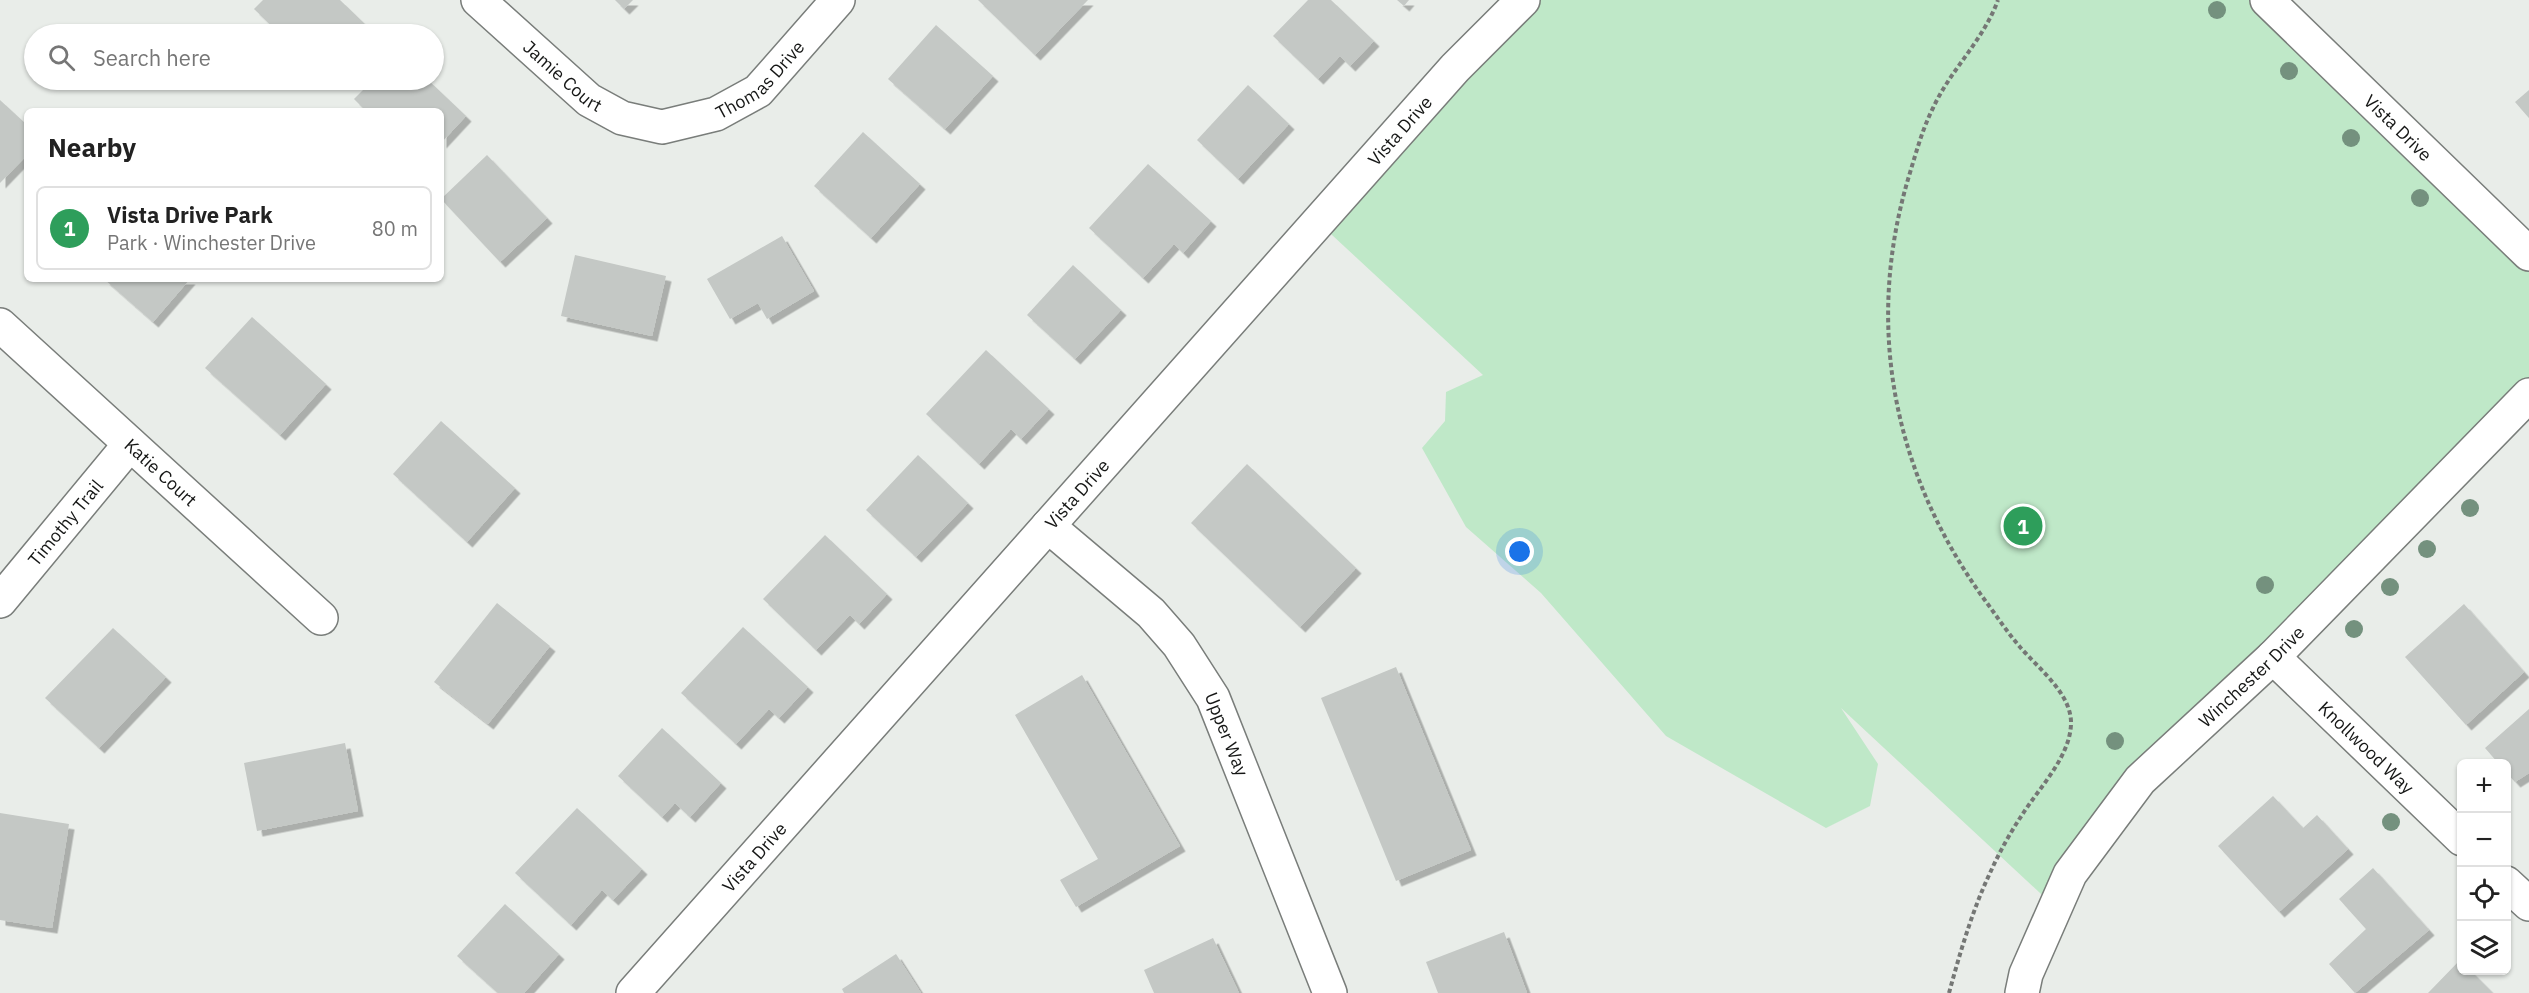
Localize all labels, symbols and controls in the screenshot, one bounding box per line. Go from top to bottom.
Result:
search box [24,24,444,90]
street label: Jamie Court [519,35,606,117]
street label: Thomas Drive [711,35,809,124]
icon: search [45,41,78,74]
text: Search here [93,43,211,72]
street label: Vista Drive [2359,89,2437,166]
street label: Vista Drive [1362,90,1437,170]
text: Nearby [48,130,136,164]
text: Vista Drive Park [107,200,273,229]
text: 1 [64,215,76,242]
text: 80 m [372,215,418,242]
text: Park · Winchester Drive [107,229,316,256]
street label: Katie Court [120,433,202,511]
street label: Vista Drive [1040,454,1114,533]
street label: Timothy Trail [23,474,108,570]
pin: 1 [2004,504,2042,548]
your location [1505,537,1534,566]
street label: Winchester Drive [2193,621,2309,732]
street label: Upper Way [1200,689,1254,779]
street label: Knollwood Way [2314,696,2419,799]
map controls [2457,759,2511,975]
button: + [2457,759,2511,813]
button: − [2457,813,2511,867]
street label: Vista Drive [717,817,791,897]
button: locate [2457,867,2511,921]
button: layers [2457,921,2511,975]

